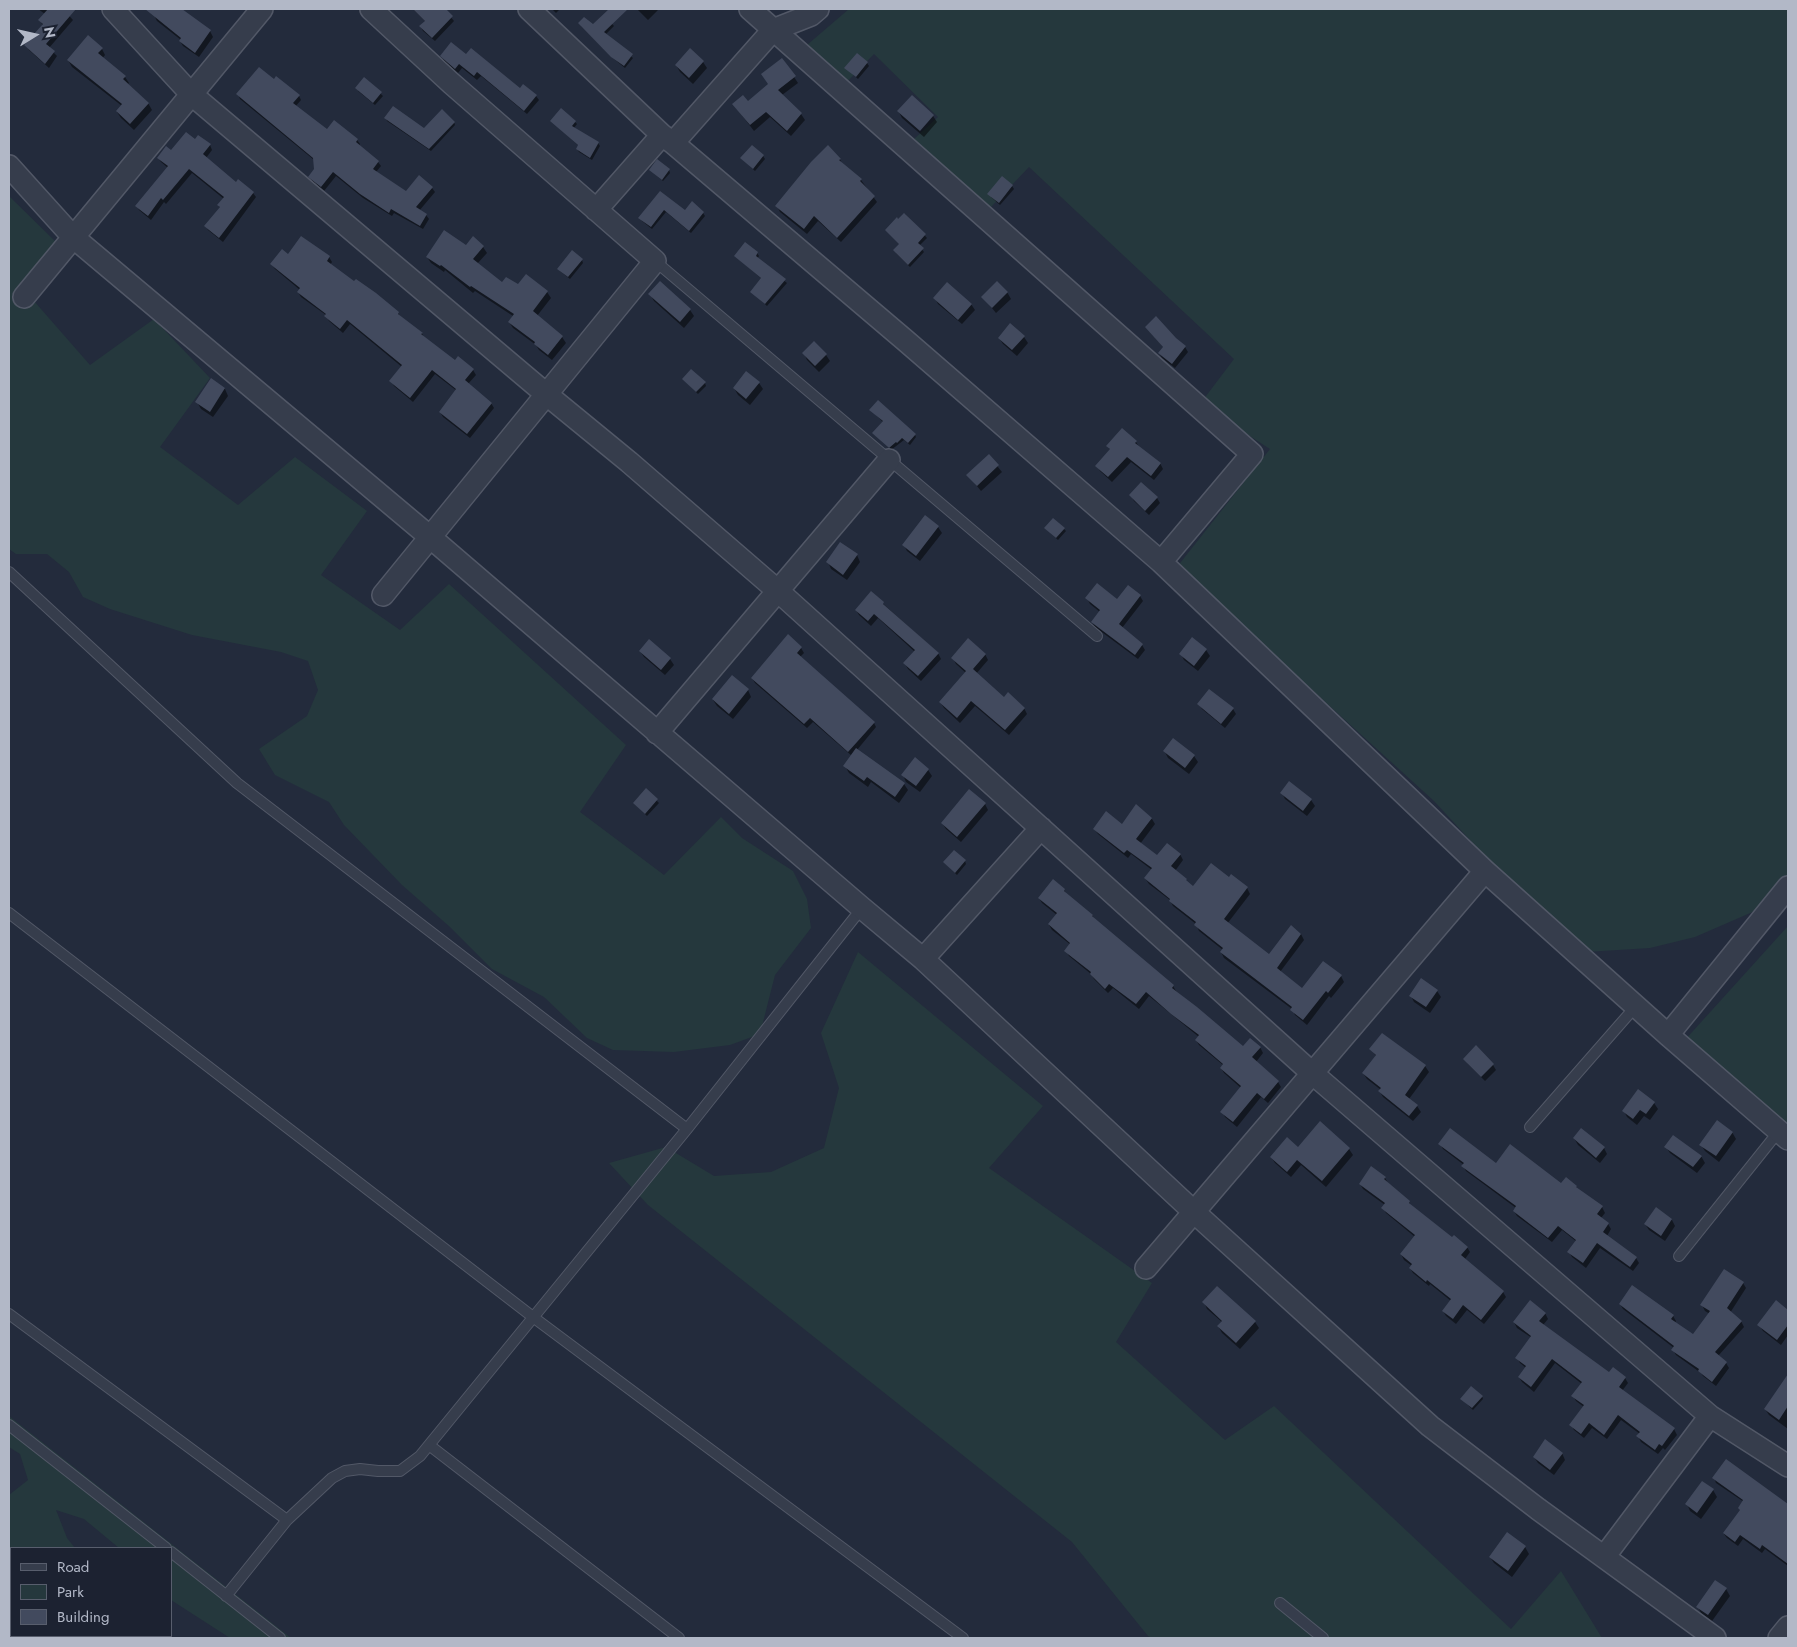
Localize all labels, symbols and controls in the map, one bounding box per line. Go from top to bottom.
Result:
north arrow [10,10,60,60]
text: N [39,25,61,40]
legend [10,1547,172,1637]
text: Road [57,1556,89,1578]
text: Park [57,1581,84,1603]
text: Building [57,1606,109,1628]

